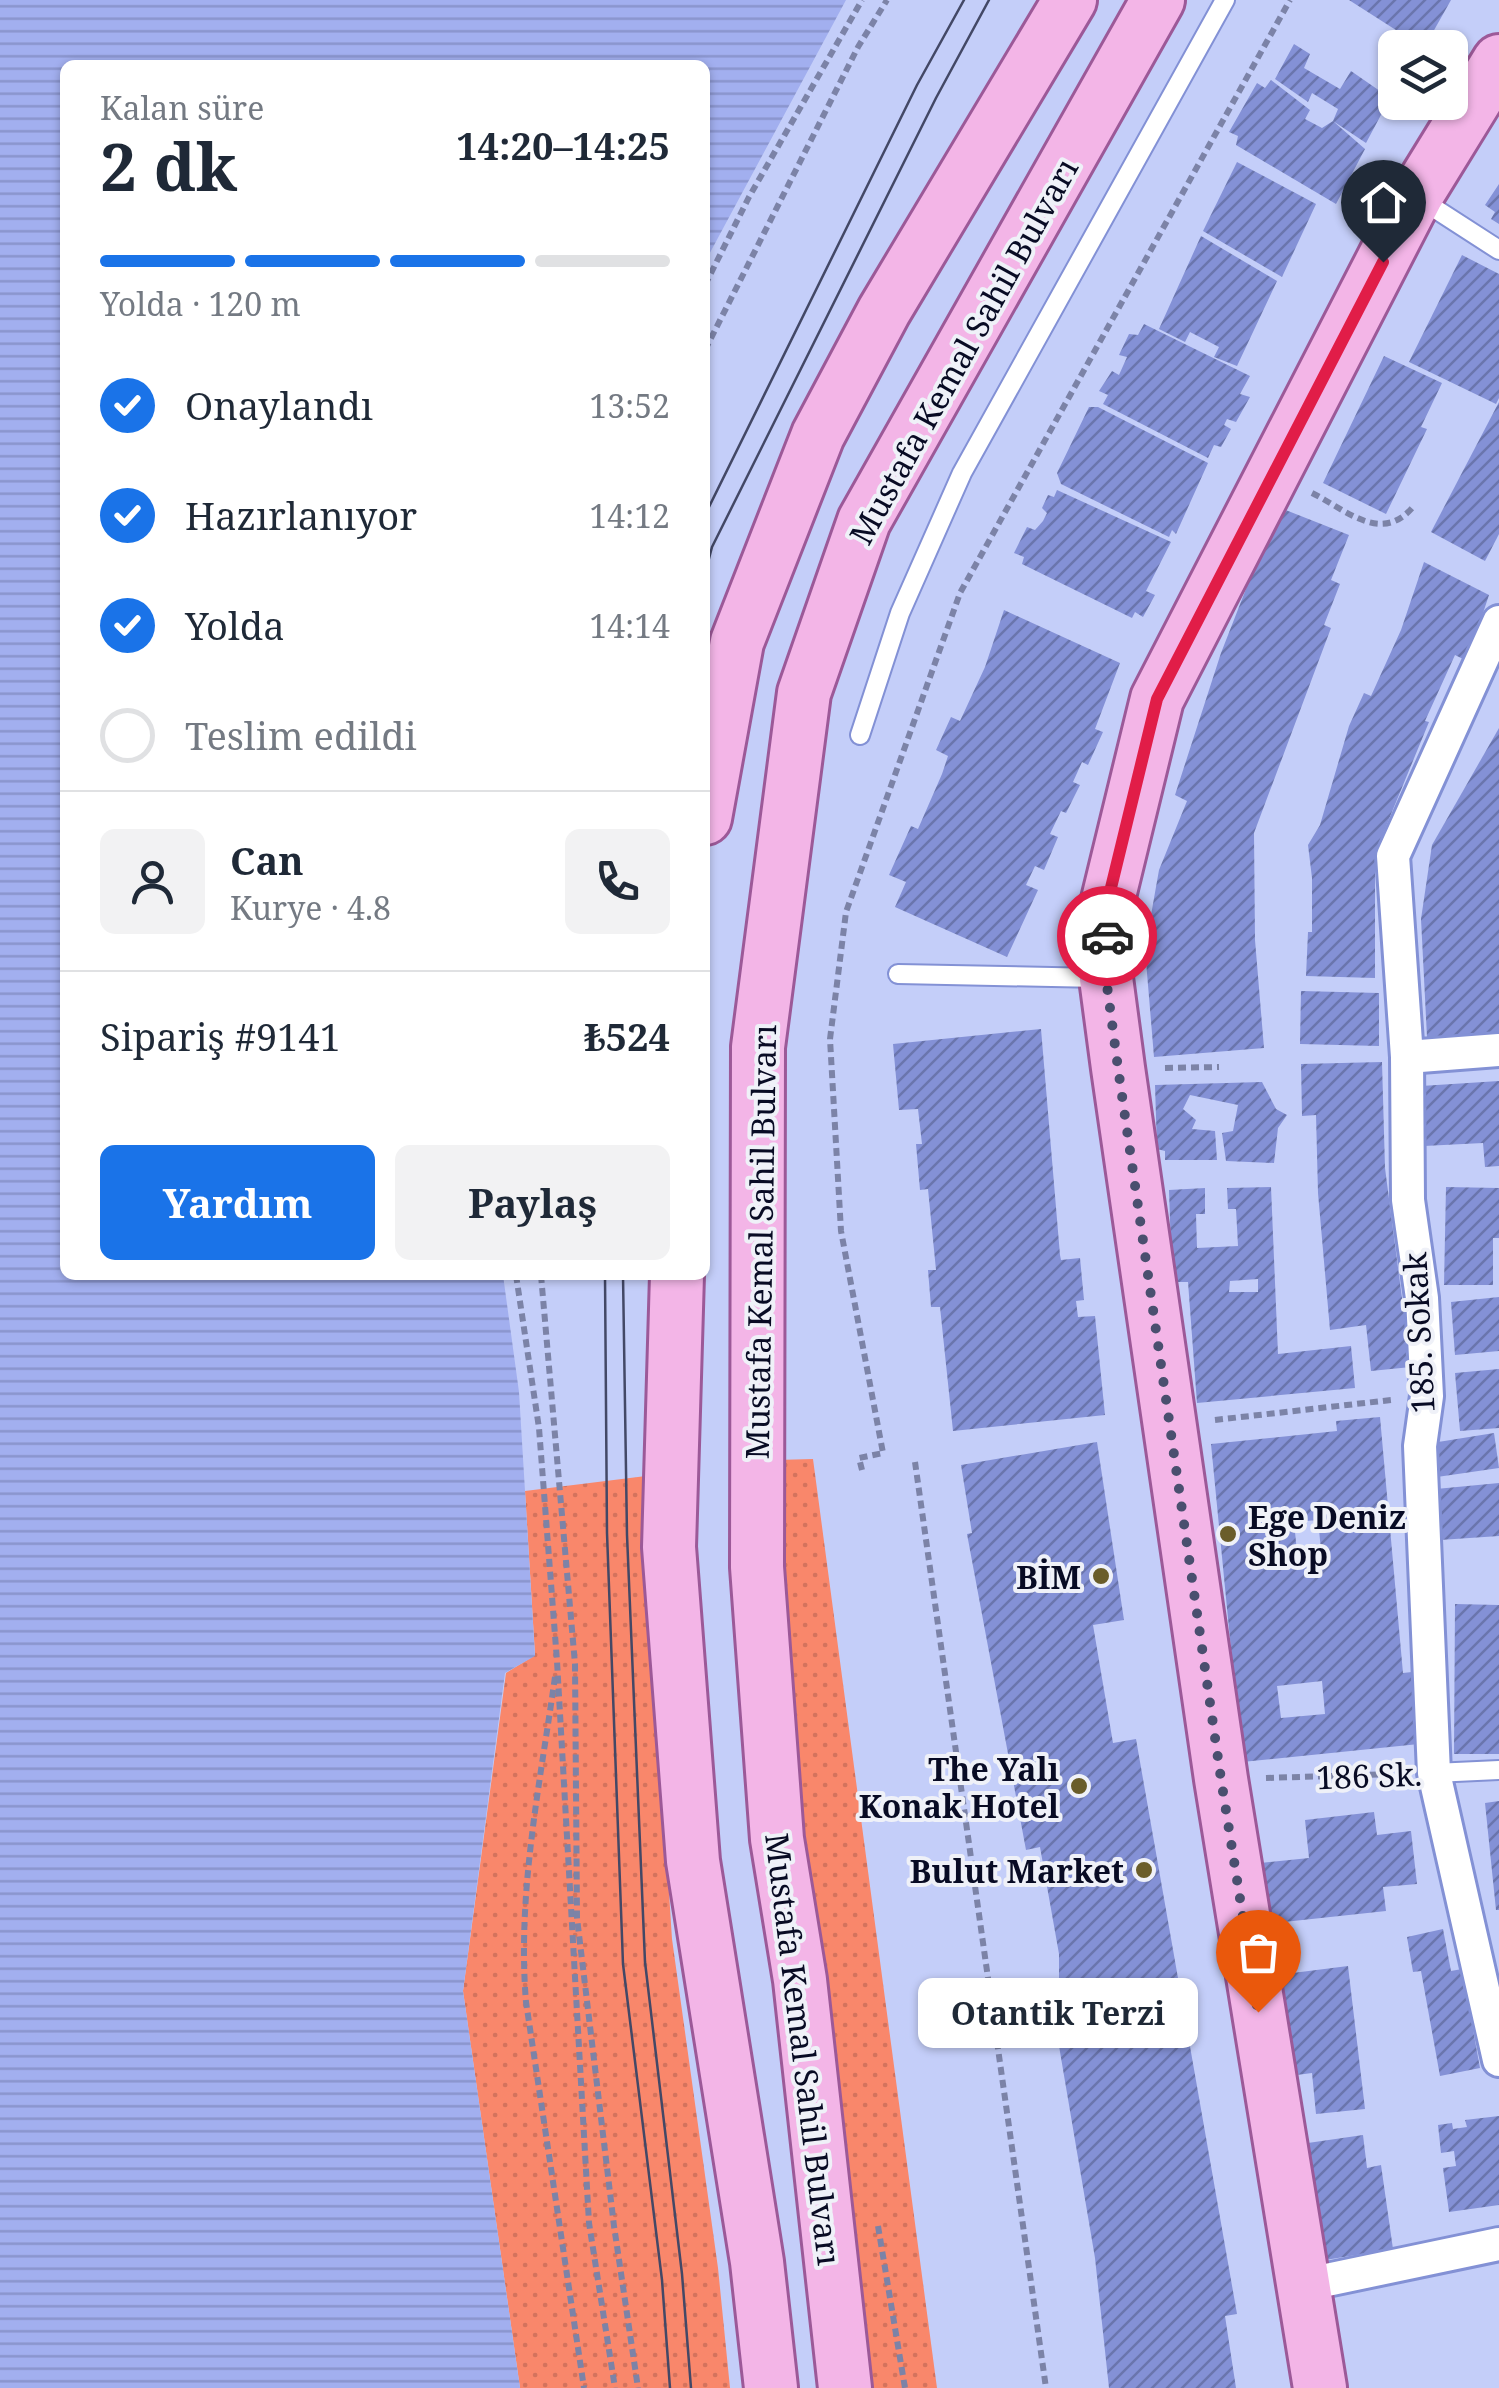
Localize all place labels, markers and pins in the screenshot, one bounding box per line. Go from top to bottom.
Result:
pin [1341,160,1426,263]
place label: Ege Deniz Shop [1248,1495,1406,1575]
marker: Ege Deniz Shop [1217,1523,1239,1545]
place label: BİM [1016,1555,1081,1598]
marker: BİM [1090,1565,1112,1587]
place label: The Yalı Konak Hotel [859,1747,1059,1827]
marker: The Yalı Konak Hotel [1068,1775,1090,1797]
place label: Bulut Market [910,1849,1124,1892]
marker: Bulut Market [1133,1859,1155,1881]
pin [1216,1910,1301,2013]
callout: Otantik Terzi [918,1977,1198,2047]

